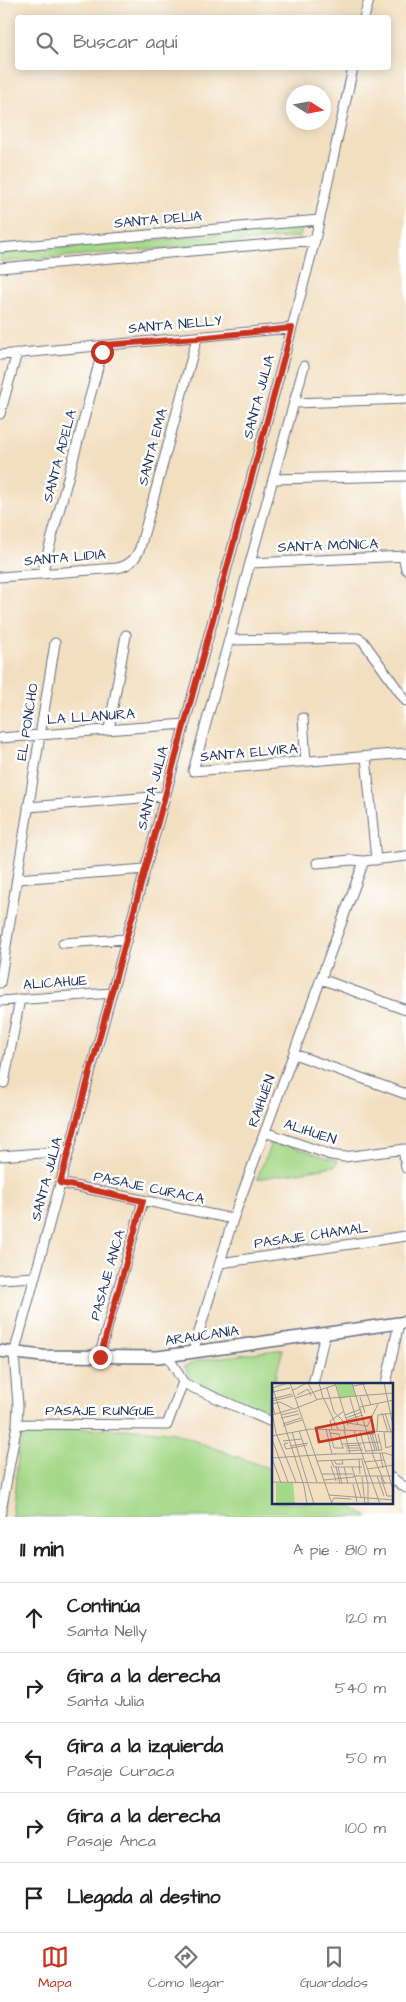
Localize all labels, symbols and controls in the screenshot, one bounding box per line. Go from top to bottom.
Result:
search box [15,15,391,70]
icon: search [33,29,61,57]
text: Buscar aquí [73,29,177,56]
north arrow [286,85,331,130]
street label: SANTA DELIA [113,206,203,234]
street label: SANTA NELLY [127,311,223,339]
route start [91,341,114,364]
street label: SANTA JULIA [238,353,280,441]
street label: SANTA EMA [133,406,173,488]
street label: SANTA ADELA [38,407,82,504]
street label: SANTA MÓNICA [277,534,379,558]
street label: SANTA LIDIA [23,544,107,572]
street label: EL PONCHO [12,682,44,762]
street label: LA LLANURA [46,704,136,730]
street label: SANTA ELVIRA [199,739,299,767]
street label: SANTA JULIA [132,744,174,832]
street label: ALICAHUE [22,971,88,995]
street label: RAIHUÉN [243,1072,281,1130]
street label: ALIHUEN [281,1114,339,1150]
street label: SANTA JULIA [26,1135,68,1223]
street label: PASAJE CURACA [92,1166,206,1210]
street label: PASAJE CHAMAL [253,1218,370,1254]
street label: PASAJE ANCA [85,1227,131,1323]
street label: ARAUCANÍA [164,1321,240,1351]
route end [89,1346,112,1369]
inset map [272,1383,394,1504]
street label: PASAJE RUNGUE [45,1401,156,1421]
text: 11 min [20,1535,64,1564]
text: A pie · 810 m [293,1539,386,1561]
text: Continúa [67,1593,140,1620]
icon: ahead [20,1604,48,1632]
text: 120 m [346,1607,386,1629]
text: Santa Nelly [67,1620,147,1642]
text: Gira a la derecha [67,1663,220,1690]
icon: right [20,1674,48,1702]
text: 540 m [335,1677,386,1699]
text: Santa Julia [67,1690,144,1712]
text: Gira a la izquierda [67,1733,223,1760]
icon: left [20,1744,48,1772]
text: 50 m [346,1747,386,1769]
text: Pasaje Curaca [67,1760,174,1782]
text: Gira a la derecha [67,1803,220,1830]
icon: right [20,1814,48,1842]
text: 100 m [345,1817,386,1839]
text: Pasaje Anca [67,1830,156,1852]
icon: arrive [20,1884,48,1912]
text: Llegada al destino [67,1884,220,1911]
tab: Mapa [38,1943,72,1993]
tab: Cómo llegar [148,1943,224,1993]
tab: Guardados [300,1943,368,1993]

